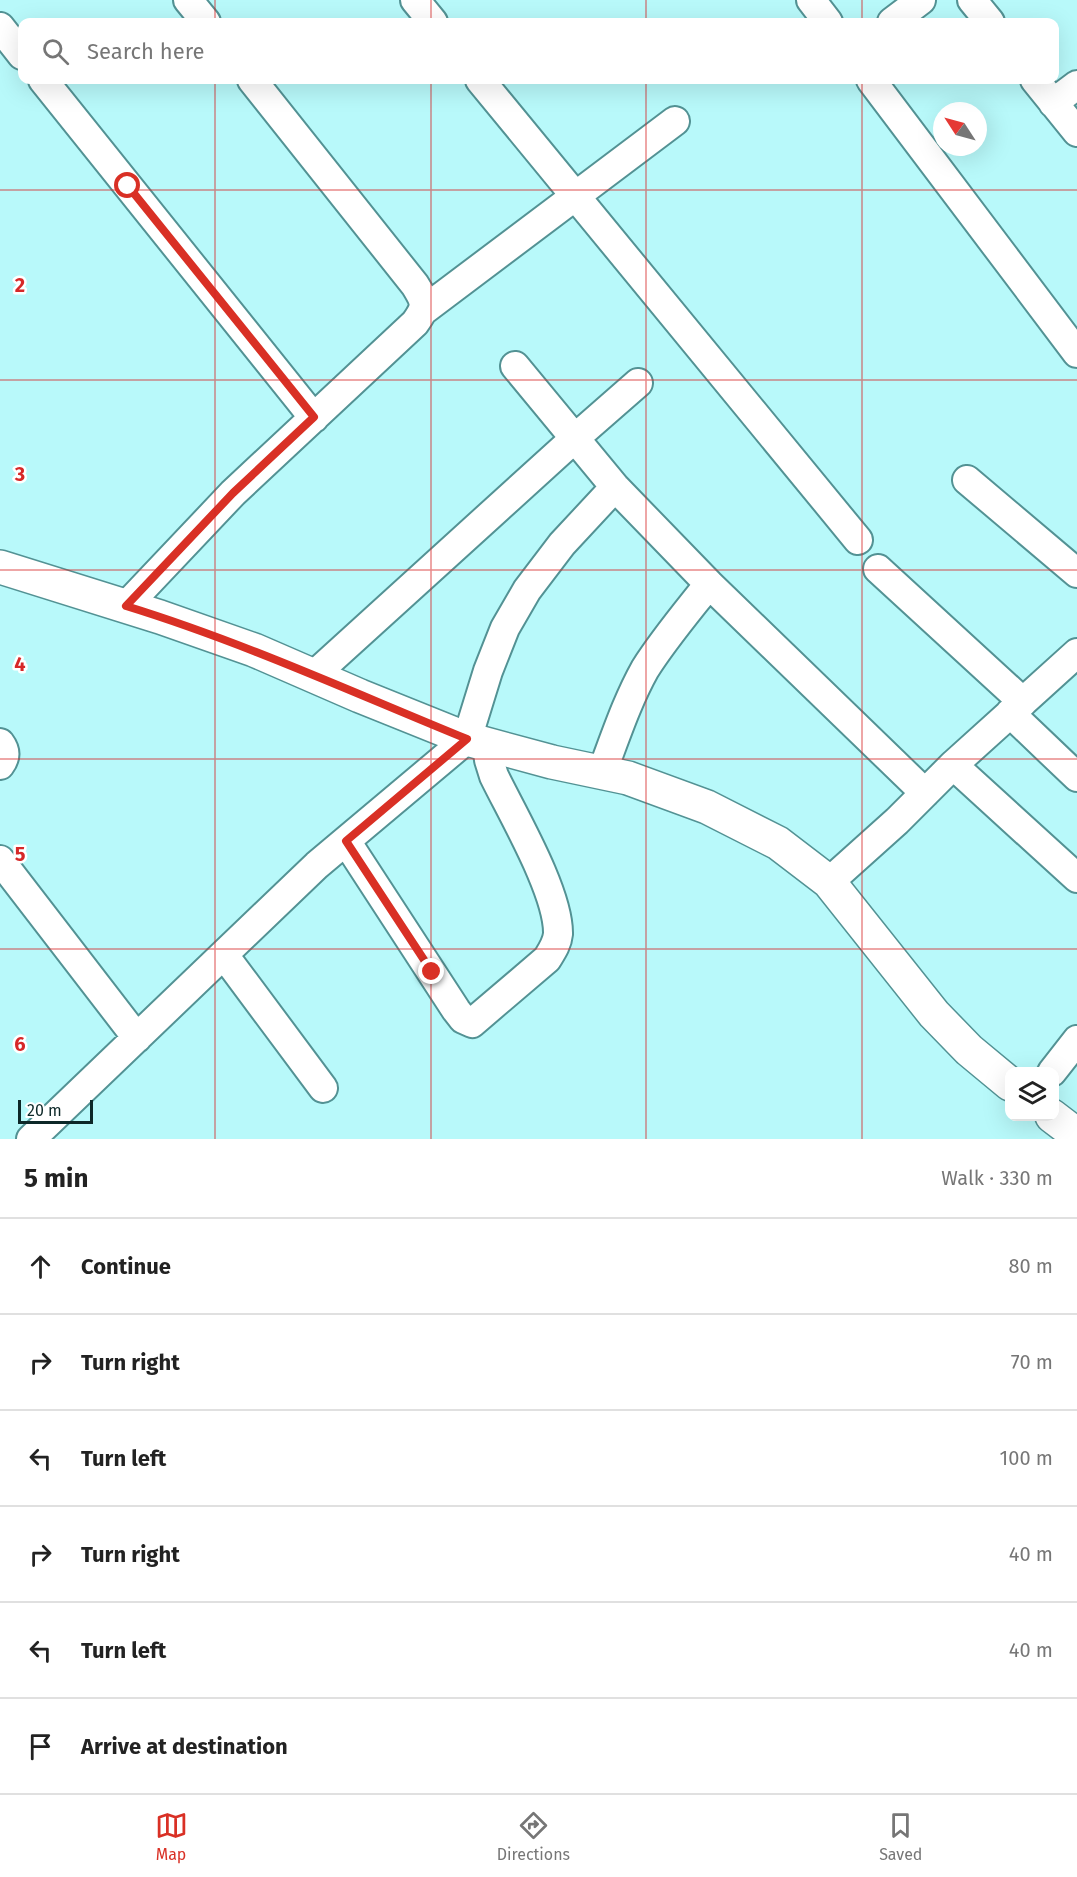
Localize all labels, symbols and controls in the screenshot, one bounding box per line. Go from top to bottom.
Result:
search box [18,18,1059,84]
icon: search [39,35,72,68]
text: Search here [87,38,205,65]
north arrow [933,102,987,156]
route start [114,172,140,198]
text: 2 [15,273,25,297]
text: 3 [14,462,25,486]
text: 4 [14,652,26,676]
text: 5 [15,842,26,866]
route end [418,958,444,984]
text: 6 [14,1032,26,1056]
map controls [1005,1067,1059,1121]
button: layers [1005,1067,1059,1121]
scale bar [18,1097,93,1124]
text: 20 m [27,1101,62,1120]
text: 5 min [24,1163,88,1194]
text: Walk · 330 m [941,1166,1053,1190]
icon: ahead [24,1250,57,1283]
text: Continue [81,1253,171,1280]
text: 80 m [1008,1254,1053,1278]
icon: right [24,1346,57,1379]
text: Turn right [81,1349,180,1376]
text: 70 m [1011,1350,1053,1374]
icon: left [24,1442,57,1475]
text: Turn left [81,1445,166,1472]
text: 100 m [1000,1446,1053,1470]
icon: right [24,1538,57,1571]
text: Turn right [81,1541,180,1568]
text: 40 m [1009,1542,1053,1566]
icon: left [24,1634,57,1667]
text: Turn left [81,1637,166,1664]
text: 40 m [1009,1638,1053,1662]
icon: arrive [24,1730,57,1763]
text: Arrive at destination [81,1733,288,1760]
tab: Map [155,1809,188,1864]
tab: Directions [497,1809,570,1864]
tab: Saved [879,1809,922,1864]

